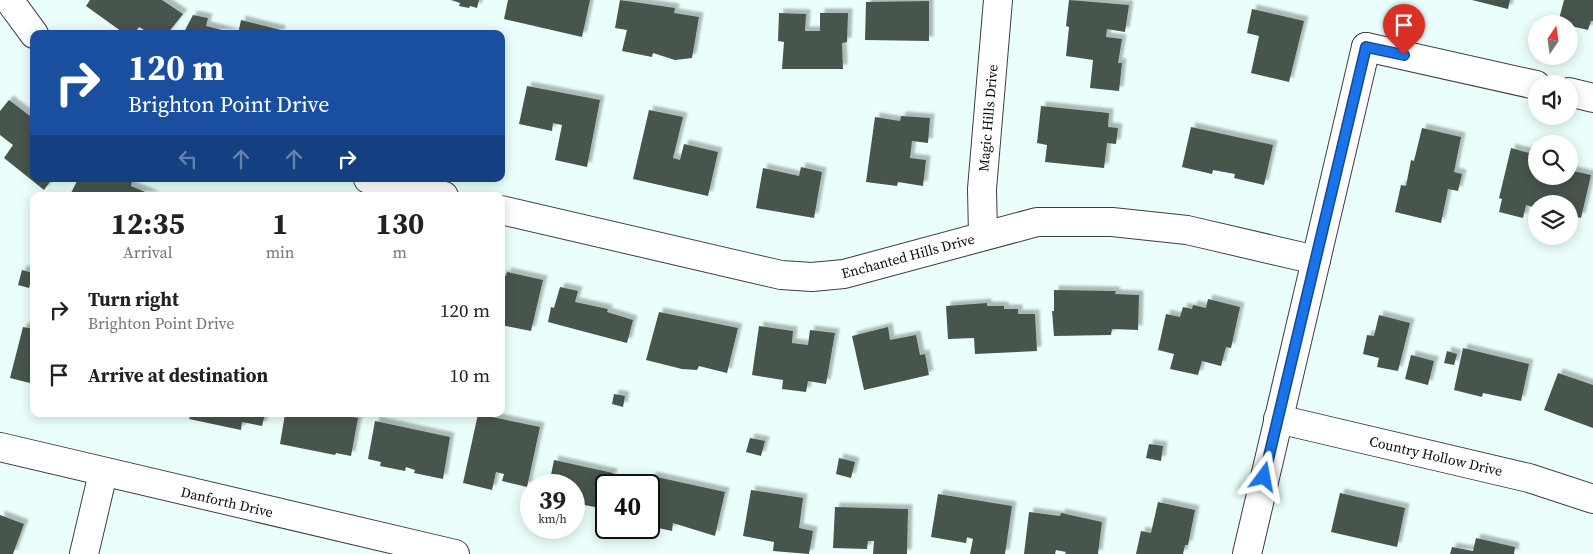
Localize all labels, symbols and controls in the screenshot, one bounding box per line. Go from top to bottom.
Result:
pin [1383,4,1425,55]
icon: arrive [1390,11,1418,39]
north arrow [1528,15,1578,65]
map controls [1528,15,1578,245]
text: 120 m [128,44,224,92]
icon: right [45,50,110,115]
street label: Magic Hills Drive [973,64,1003,172]
button: sound [1528,75,1578,125]
text: Brighton Point Drive [128,89,329,119]
button: search [1528,135,1578,185]
icon: left [174,145,202,173]
icon: ahead [227,145,255,173]
icon: ahead [280,145,308,173]
icon: right [333,145,361,173]
button: layers [1528,195,1578,245]
text: 12:35 [111,203,185,244]
text: 1 [272,203,288,244]
text: 130 [375,203,424,244]
street label: Enchanted Hills Drive [839,229,977,283]
text: Arrival [123,241,173,263]
text: min [266,241,295,263]
text: m [393,241,407,263]
text: Turn right [88,286,179,312]
icon: right [45,296,73,324]
text: 120 m [440,297,490,323]
text: Brighton Point Drive [88,312,234,334]
icon: arrive [45,361,73,389]
text: Arrive at destination [88,362,268,388]
text: 10 m [449,362,490,388]
street label: Country Hollow Drive [1367,431,1505,481]
position arrow [1237,450,1289,502]
speed limit sign: 40 [595,474,660,539]
street label: Danforth Drive [179,482,275,522]
text: 39 [539,483,566,517]
text: km/h [538,511,567,527]

